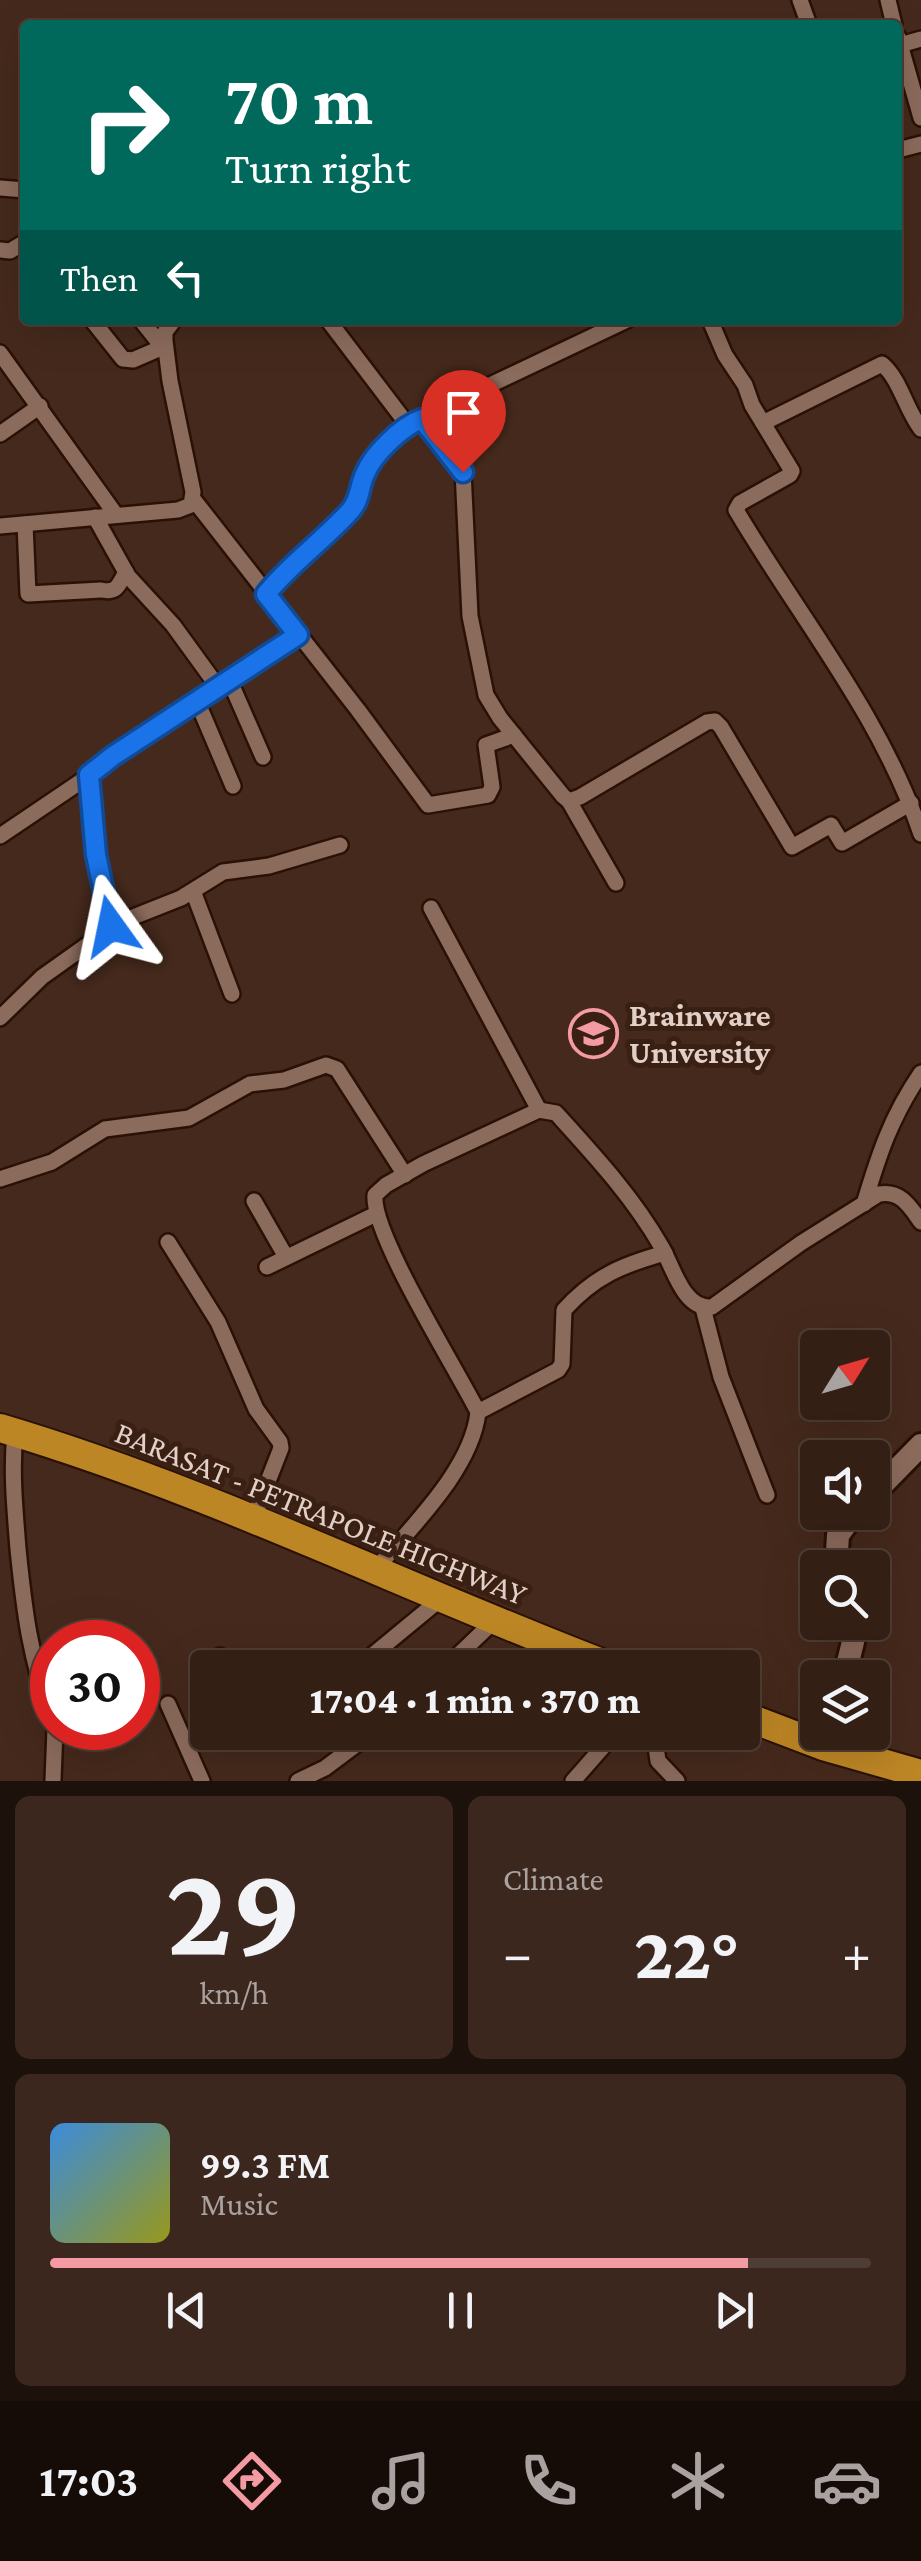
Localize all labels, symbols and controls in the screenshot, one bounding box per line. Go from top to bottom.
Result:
icon: right [60,60,190,190]
text: 70 m [225,61,373,139]
text: Turn right [225,143,410,193]
icon: left [158,250,213,305]
text: Then [60,257,138,299]
pin [421,370,506,473]
icon: arrive [436,385,491,440]
position arrow [59,874,163,978]
place label: Brainware University [629,997,771,1070]
school or university icon: Brainware University [568,1007,620,1059]
north arrow [800,1330,890,1420]
map controls [800,1330,890,1750]
street label: BARASAT - PETRAPOLE HIGHWAY [110,1414,532,1612]
button: sound [800,1440,890,1530]
button: search [800,1550,890,1640]
speed limit sign: 30 [30,1620,160,1750]
button: layers [800,1660,890,1750]
text: 17:04 · 1 min · 370 m [310,1679,640,1721]
text: 29 [166,1837,302,1982]
text: Climate [503,1861,604,1897]
text: 22° [634,1911,740,1994]
text: − [503,1923,532,1984]
text: + [842,1923,871,1984]
text: km/h [200,1975,269,2011]
text: 99.3 FM [200,2144,330,2186]
text: Music [200,2186,278,2222]
icon: previous [159,2283,214,2338]
icon: pause [433,2283,488,2338]
icon: next [707,2283,762,2338]
icon: directions [217,2446,287,2516]
icon: music [366,2446,436,2516]
icon: phone [514,2446,584,2516]
icon: climate [663,2446,733,2516]
icon: car [812,2446,882,2516]
text: 17:03 [39,2456,138,2506]

